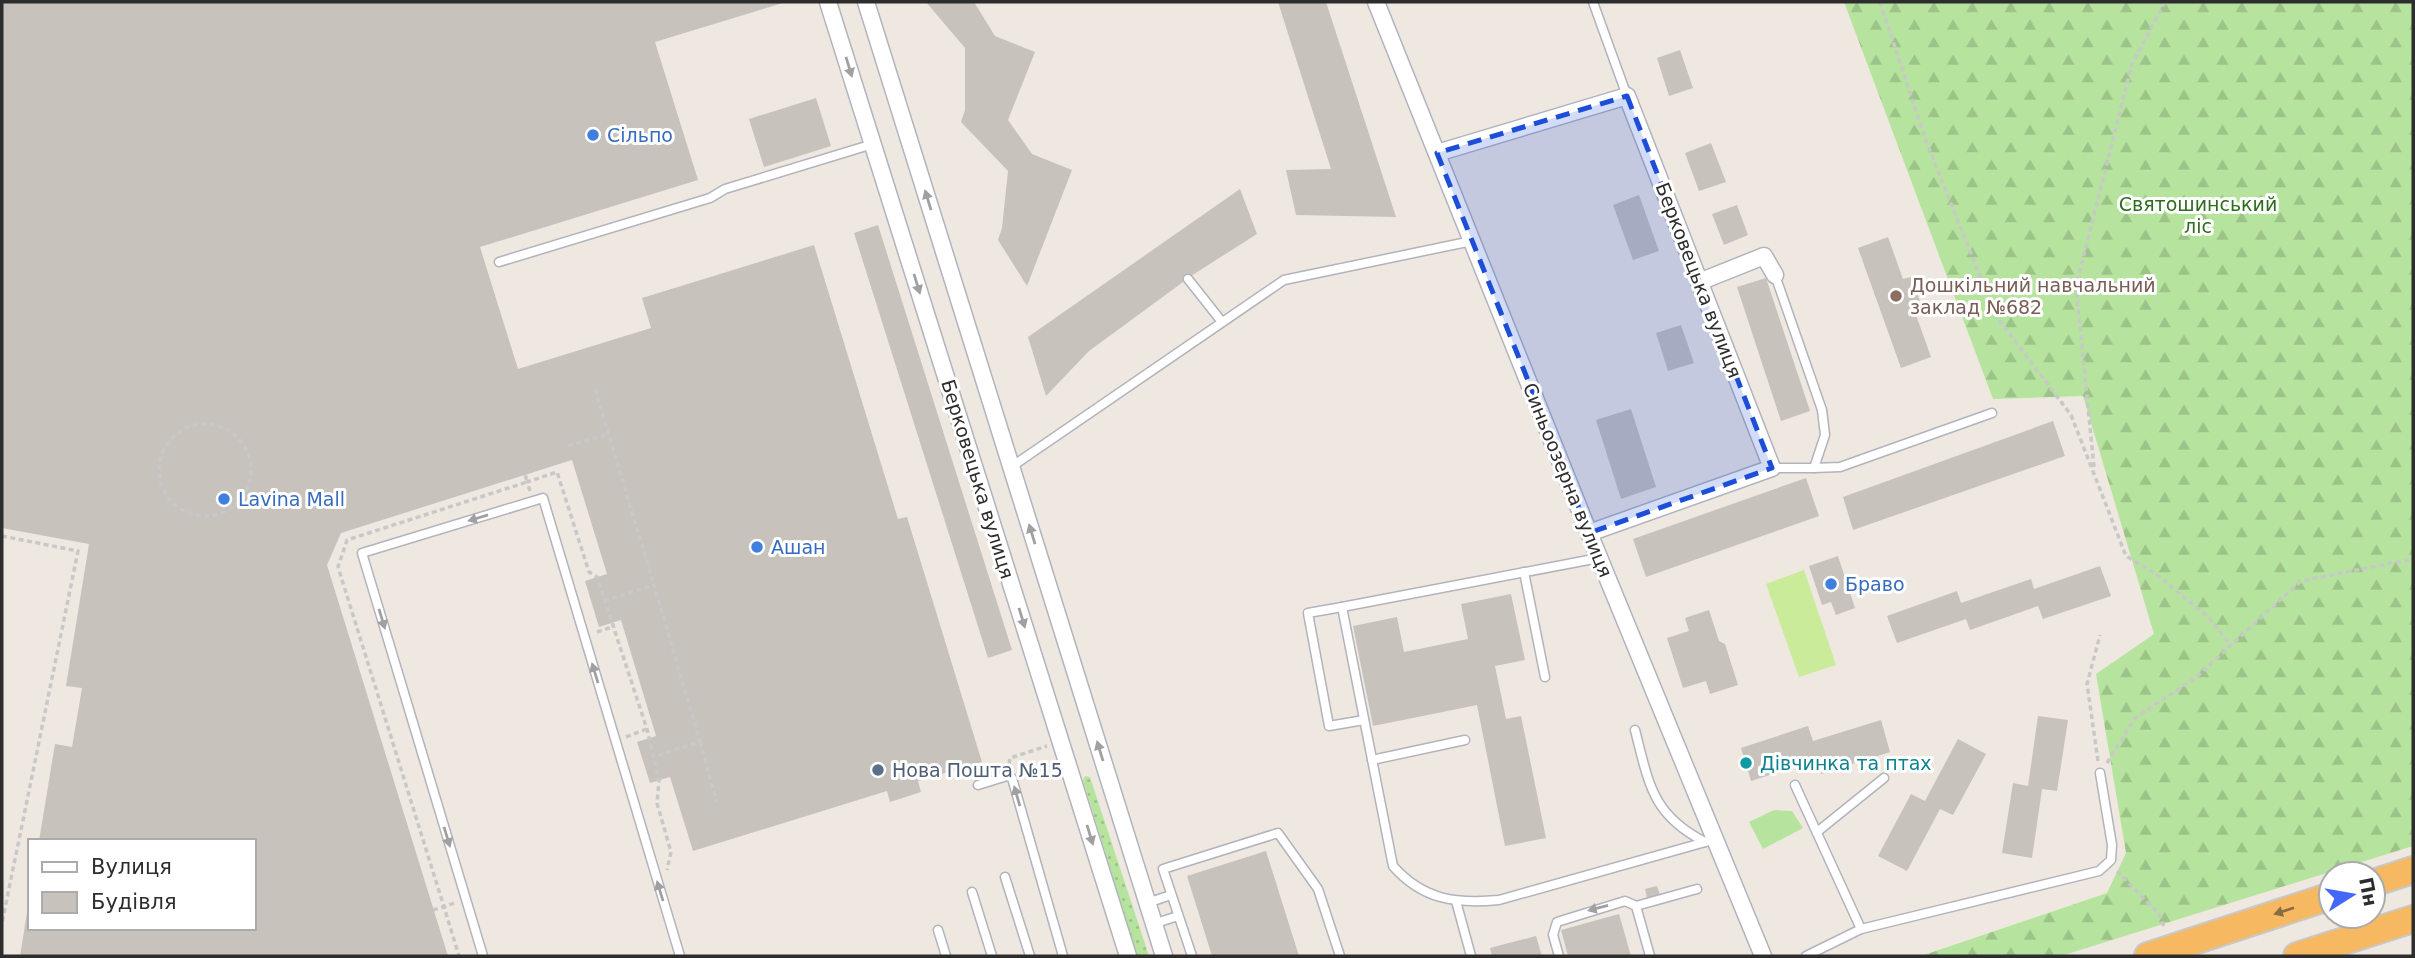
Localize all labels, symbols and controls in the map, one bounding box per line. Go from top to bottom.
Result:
one-way arrow [844,57,854,78]
place label: Сільпо [607,124,673,146]
marker: Сільпо [585,127,601,143]
street label: Берковецька вулиця [1652,179,1746,381]
one-way arrow [922,189,932,210]
park label: Святошинський ліс [2119,193,2277,237]
one-way arrow [912,274,923,295]
place label: Дошкільний навчальний заклад №682 [1910,274,2156,318]
marker: Дошкільний навчальний заклад №682 [1888,288,1904,304]
street label: Берковецька вулиця [937,377,1019,581]
street label: Синьоозерна вулиця [1519,380,1617,580]
place label: Lavina Mall [238,488,345,510]
marker: Lavina Mall [216,491,232,507]
one-way arrow [467,513,488,523]
one-way arrow [1026,523,1037,544]
place label: Ашан [771,536,825,558]
marker: Ашан [749,539,765,555]
place label: Браво [1845,573,1905,595]
marker: Браво [1823,576,1839,592]
one-way arrow [1017,607,1028,628]
one-way arrow [377,609,387,630]
one-way arrow [590,662,600,683]
one-way arrow [1094,740,1104,761]
place label: Дівчинка та птах [1760,752,1932,774]
marker: Дівчинка та птах [1738,755,1754,771]
place label: Нова Пошта №15 [892,759,1063,781]
marker: Нова Пошта №15 [870,762,886,778]
one-way arrow [1012,786,1022,807]
one-way arrow [1086,825,1096,846]
one-way arrow [443,826,453,847]
legend [28,839,256,930]
text: Вулиця [91,855,172,879]
north arrow [2317,860,2387,930]
text: Пн [2355,875,2382,908]
one-way arrow [655,880,665,901]
text: Будівля [91,890,177,914]
one-way arrow [1588,904,1609,914]
one-way arrow [2273,907,2294,917]

